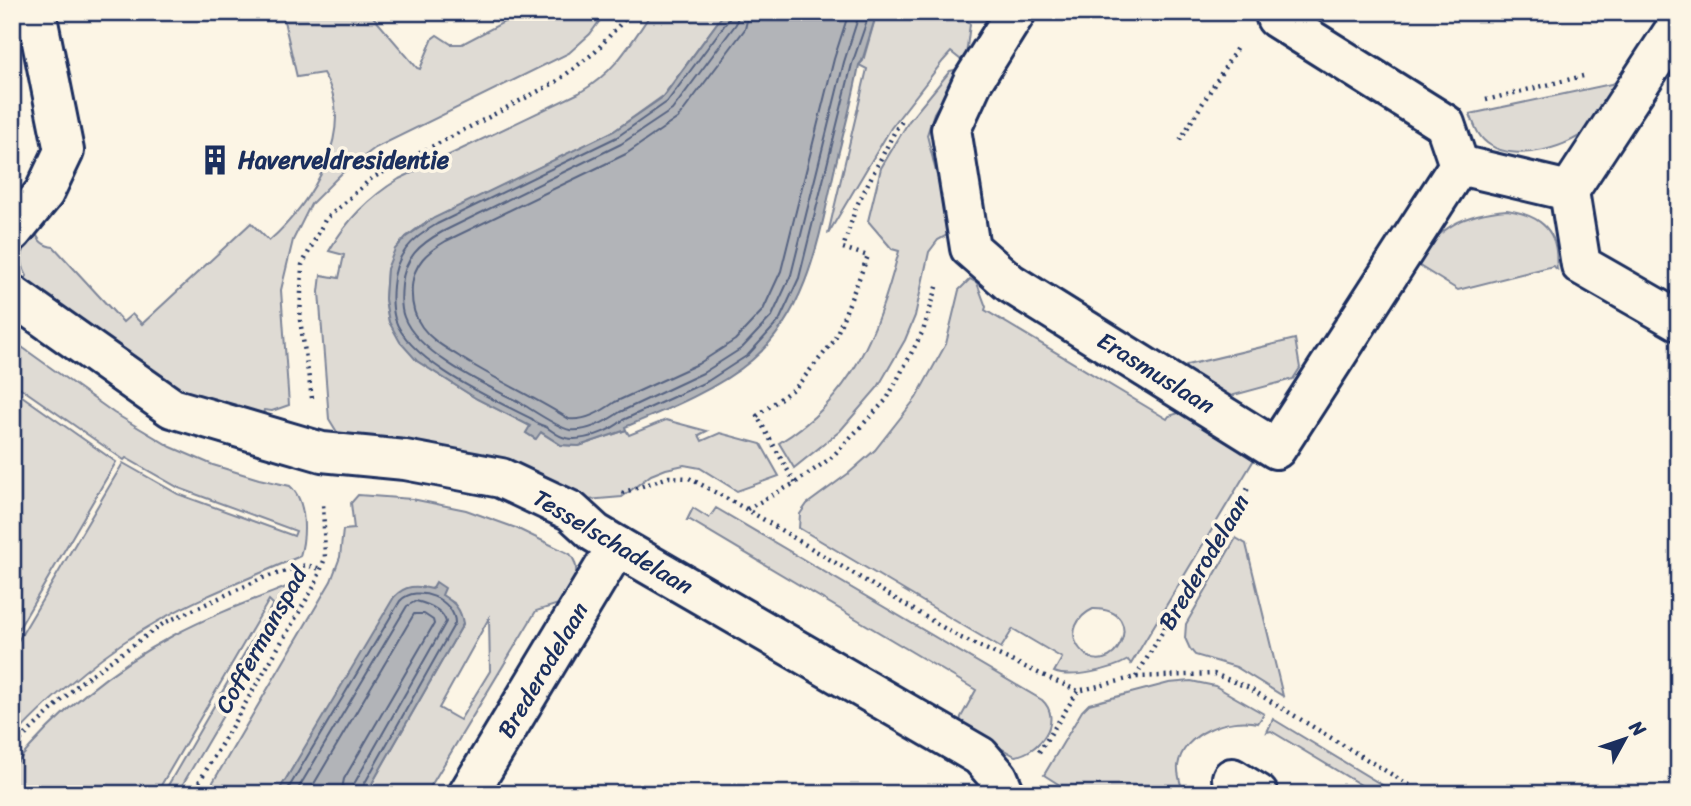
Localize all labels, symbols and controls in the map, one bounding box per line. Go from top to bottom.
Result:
place label: Haverveldresidentie [238,139,450,181]
building icon: Haverveldresidentie [198,143,232,177]
street label: Erasmuslaan [1089,320,1223,426]
street label: Tesselschadelaan [524,477,702,607]
street label: Brederodelaan [1147,486,1261,638]
street label: Coffermanspad [203,558,319,721]
street label: Brederodelaan [486,594,600,746]
north arrow [1590,704,1660,774]
text: N [1620,712,1655,745]

